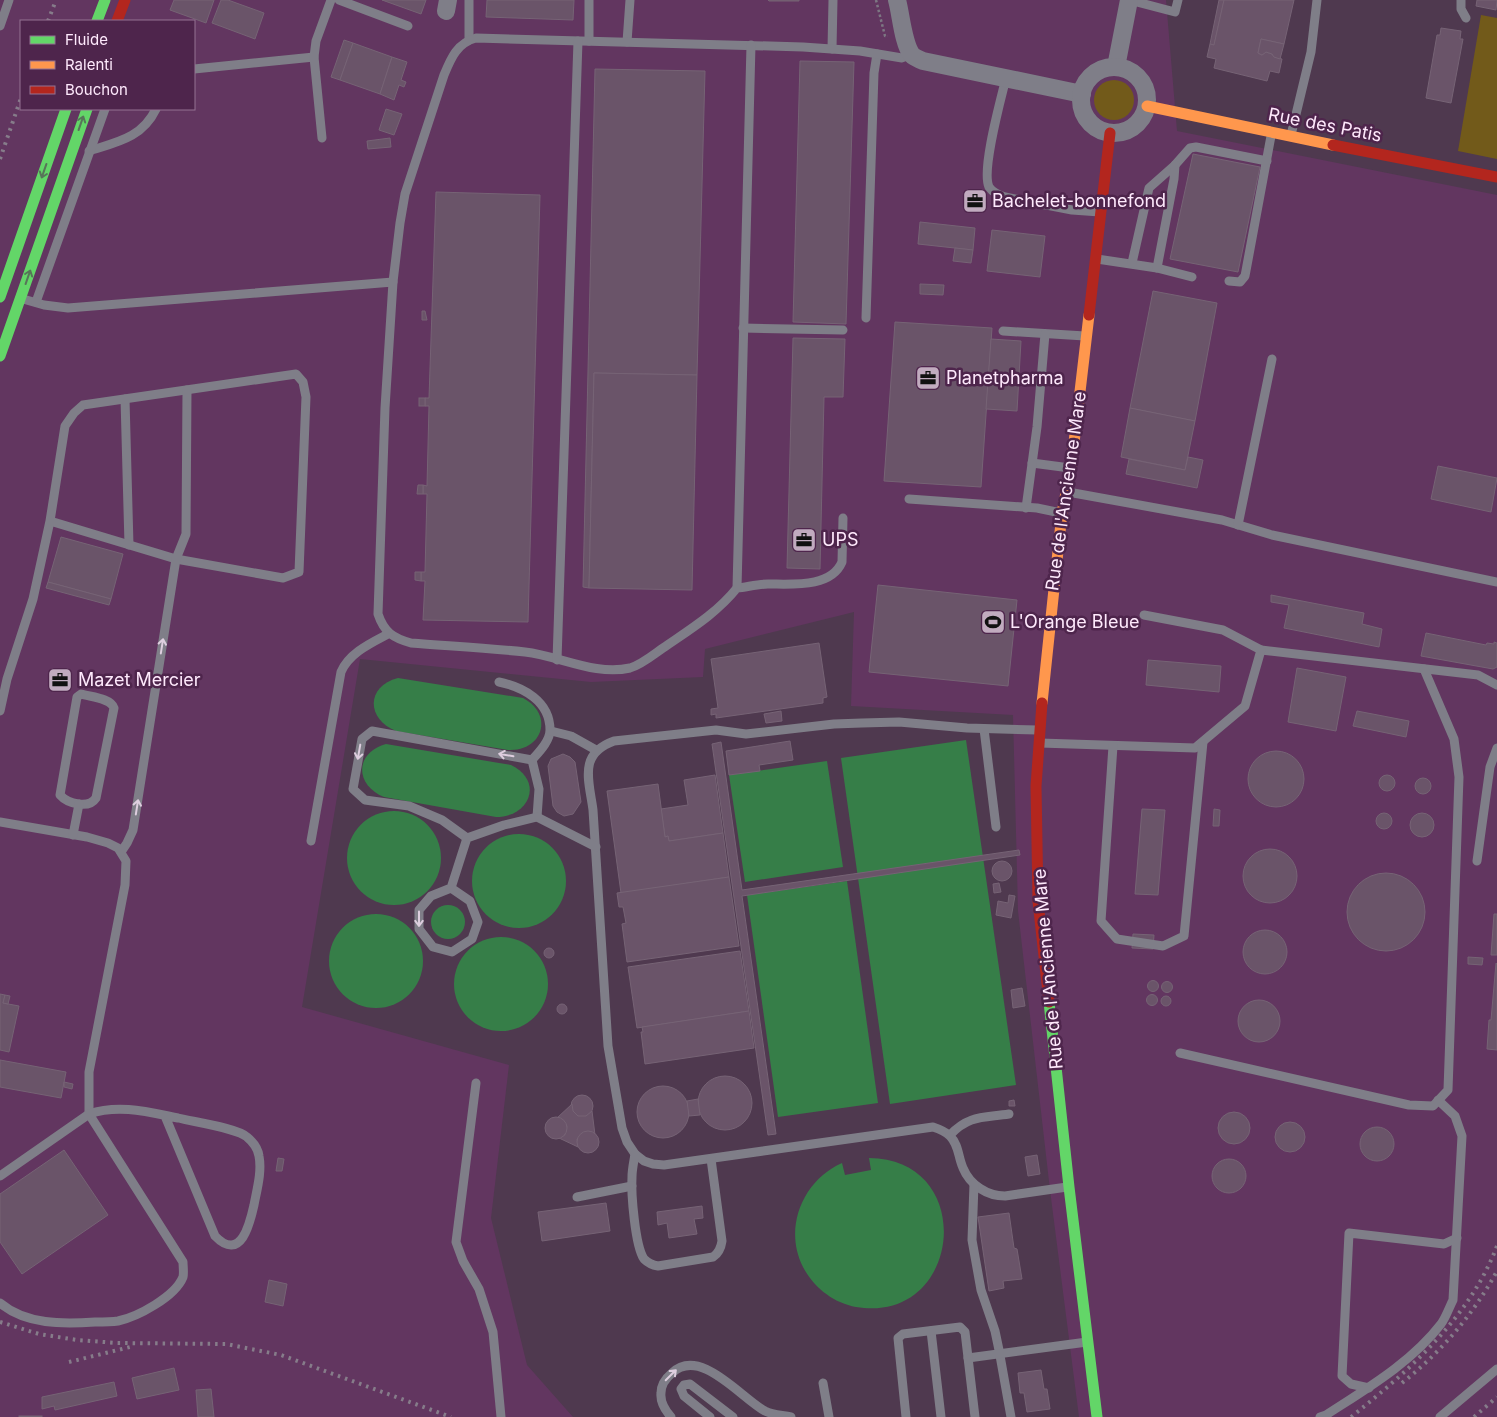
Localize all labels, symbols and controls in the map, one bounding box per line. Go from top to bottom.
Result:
legend [20,20,195,110]
text: Fluide [65,30,108,49]
text: Ralenti [65,55,113,74]
text: Bouchon [65,80,128,99]
street label: Rue des Patis [1267,103,1384,146]
one-way arrow [77,116,87,132]
one-way arrow [39,163,48,178]
office icon: Bachelet-bonnefond [962,188,988,214]
place label: Bachelet-bonnefond [992,190,1166,211]
one-way arrow [24,269,33,285]
office icon: Planetpharma [915,365,941,391]
place label: Planetpharma [946,367,1064,388]
street label: Rue de l'Ancienne Mare [1041,390,1090,592]
office icon: UPS [791,527,817,553]
place label: UPS [822,529,858,550]
sports icon: L'Orange Bleue [980,609,1006,635]
place label: L'Orange Bleue [1010,611,1140,632]
one-way arrow [158,639,168,655]
office icon: Mazet Mercier [47,667,73,693]
place label: Mazet Mercier [78,669,201,690]
one-way arrow [354,743,364,759]
one-way arrow [499,750,515,760]
one-way arrow [132,799,142,815]
street label: Rue de l'Ancienne Mare [1028,868,1067,1070]
one-way arrow [414,910,424,927]
one-way arrow [665,1369,677,1381]

